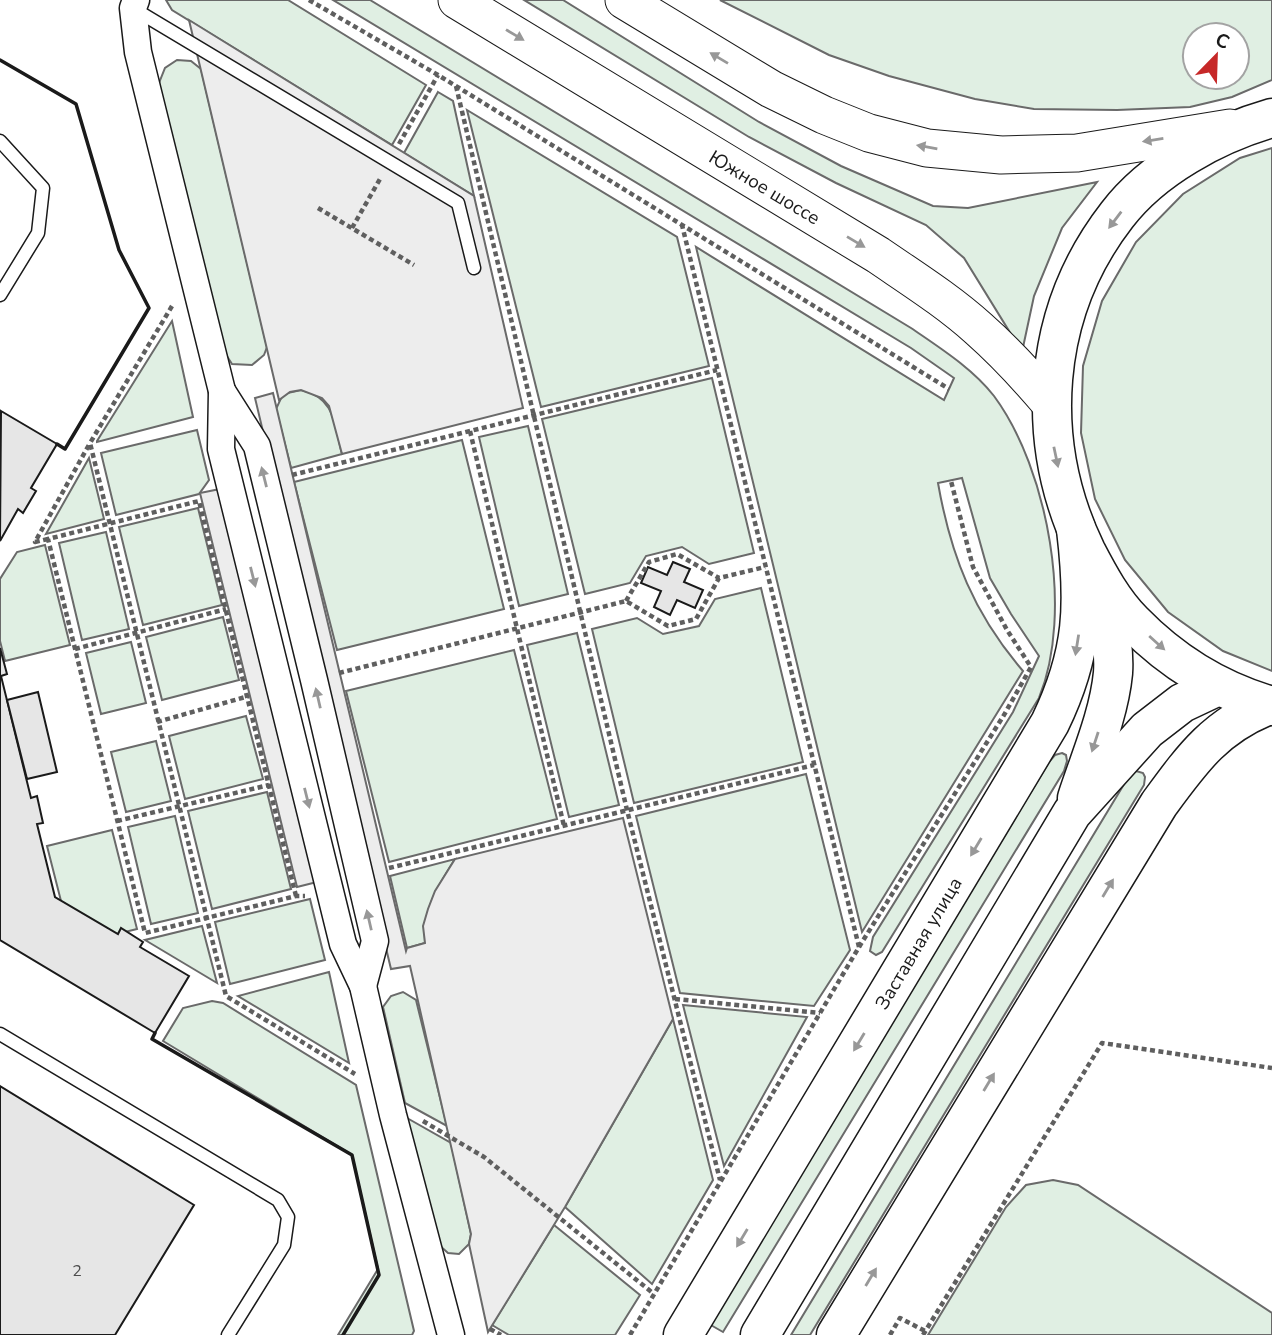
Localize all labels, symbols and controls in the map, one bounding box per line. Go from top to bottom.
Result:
north arrow [1181,21,1251,91]
text: С [1211,27,1233,56]
one-way arrow [505,29,525,42]
one-way arrow [710,52,729,64]
one-way arrow [1142,135,1164,146]
one-way arrow [916,141,938,152]
street label: Южное шоссе [704,144,825,231]
one-way arrow [1107,210,1122,228]
one-way arrow [847,236,866,248]
one-way arrow [1051,446,1062,468]
one-way arrow [258,466,269,488]
one-way arrow [248,567,259,589]
one-way arrow [1071,635,1082,657]
one-way arrow [1148,635,1165,651]
one-way arrow [312,687,323,709]
one-way arrow [1089,732,1100,753]
one-way arrow [302,787,313,809]
one-way arrow [970,838,982,857]
street label: Заставная улица [869,873,969,1014]
one-way arrow [1101,878,1114,897]
one-way arrow [364,908,375,930]
one-way arrow [853,1033,865,1052]
one-way arrow [983,1073,996,1092]
one-way arrow [736,1228,748,1247]
house number: 2 [72,1260,82,1282]
one-way arrow [865,1267,878,1286]

